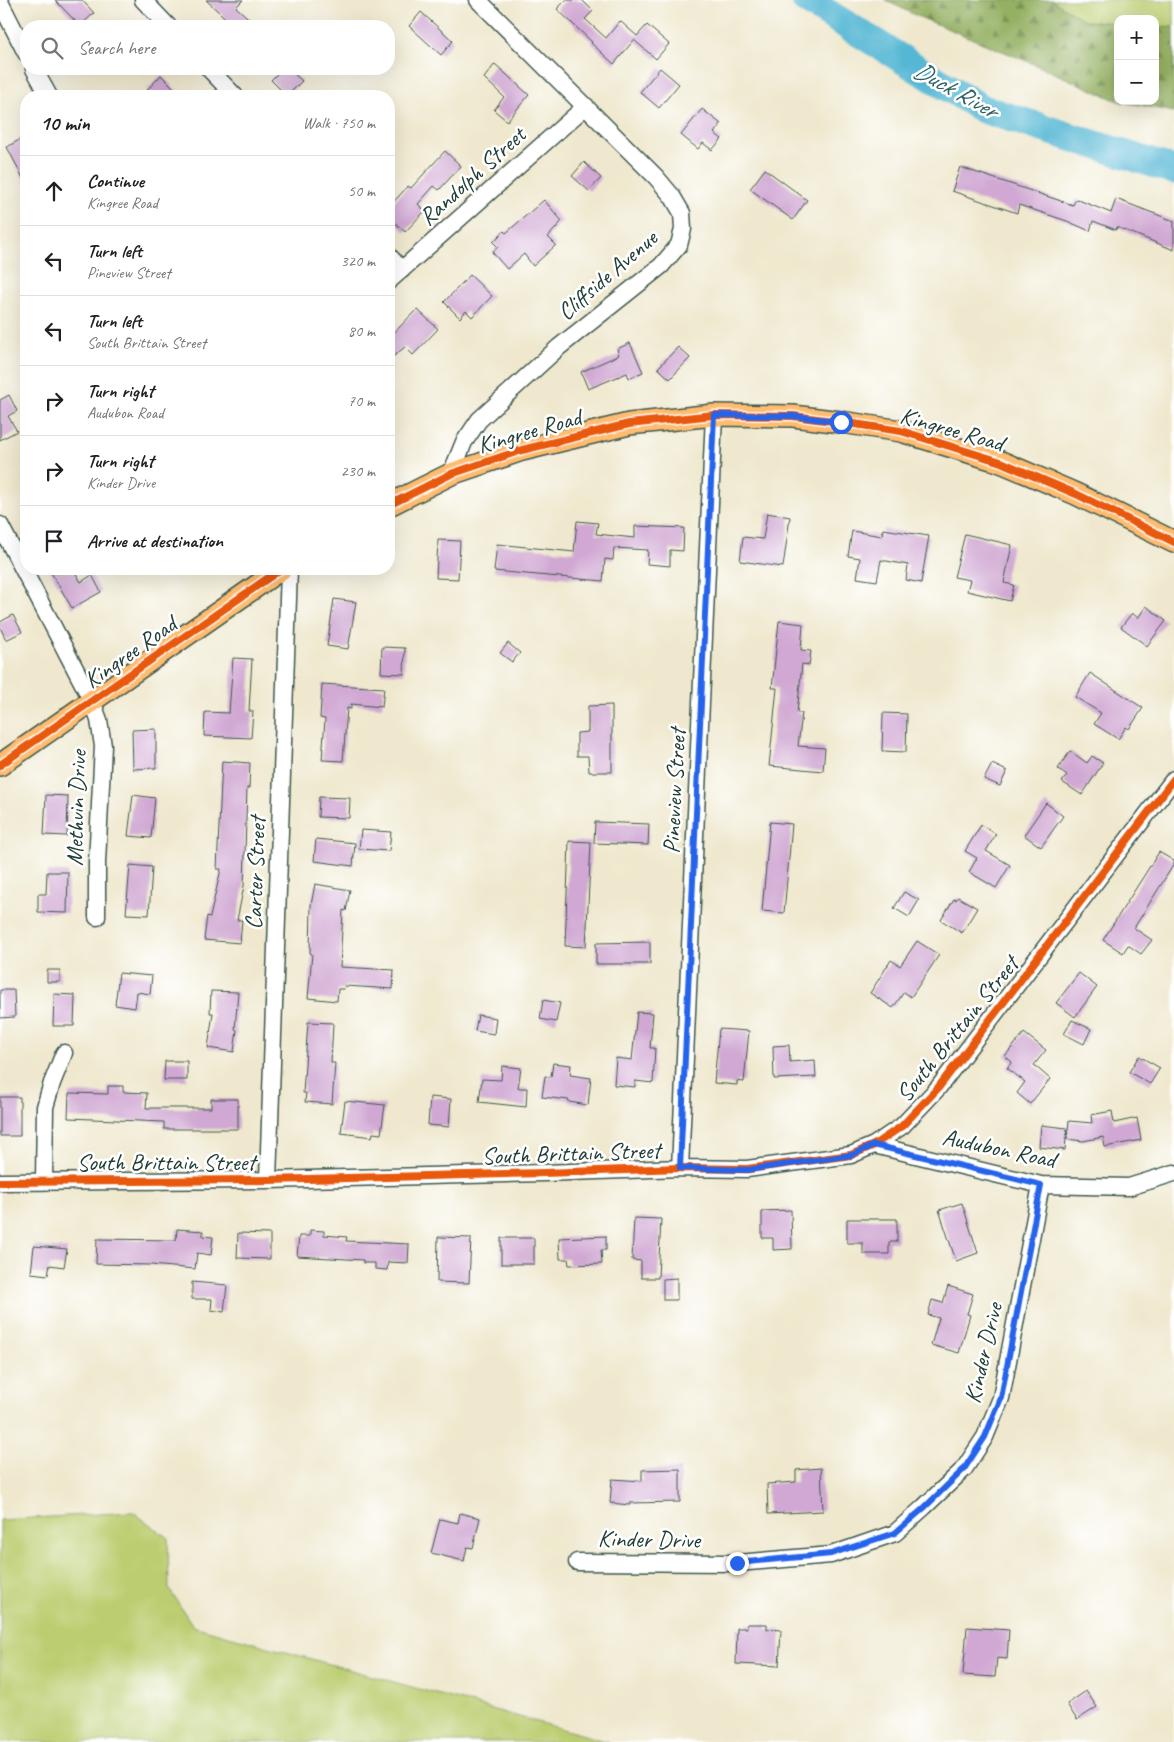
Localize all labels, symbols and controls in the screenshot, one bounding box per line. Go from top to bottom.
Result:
map controls [1114,15,1159,105]
button: + [1114,15,1159,60]
search box [20,20,395,75]
icon: search [38,34,66,62]
text: Search here [78,36,155,60]
water label: Duck River [908,54,1007,128]
button: − [1114,60,1159,105]
text: 10 min [40,110,90,136]
text: Walk · 750 m [303,113,375,133]
street label: Randolph Street [412,119,533,232]
text: Continue [87,169,144,193]
icon: ahead [40,177,68,205]
text: 50 m [348,181,375,201]
text: Kingree Road [87,193,158,213]
street label: Cliffside Avenue [551,222,665,327]
text: Turn left [87,239,142,263]
icon: left [40,247,68,275]
text: 320 m [341,251,375,271]
text: Pineview Street [87,263,170,283]
text: Turn left [87,309,142,333]
icon: left [40,317,68,345]
text: 80 m [348,321,375,341]
text: South Brittain Street [87,333,206,353]
text: Turn right [87,379,154,403]
icon: right [40,387,68,415]
text: 70 m [348,391,375,411]
street label: Kingree Road [897,400,1011,459]
street label: Kingree Road [474,401,588,460]
text: Audubon Road [87,403,163,423]
route start [830,411,853,434]
text: Turn right [87,449,154,473]
icon: right [40,457,68,485]
text: 230 m [341,461,375,481]
text: Kinder Drive [87,473,155,493]
icon: arrive [40,527,68,555]
text: Arrive at destination [87,529,223,553]
street label: Kingree Road [78,607,185,695]
street label: Pineview Street [656,725,692,854]
street label: Methvin Drive [59,747,93,866]
street label: Carter Street [238,813,272,930]
street label: South Brittain Street [889,948,1027,1108]
street label: Audubon Road [940,1121,1062,1175]
street label: South Brittain Street [481,1135,664,1171]
street label: South Brittain Street [77,1147,258,1177]
street label: Kinder Drive [957,1298,1010,1406]
street label: Kinder Drive [598,1523,703,1555]
route end [726,1552,749,1575]

